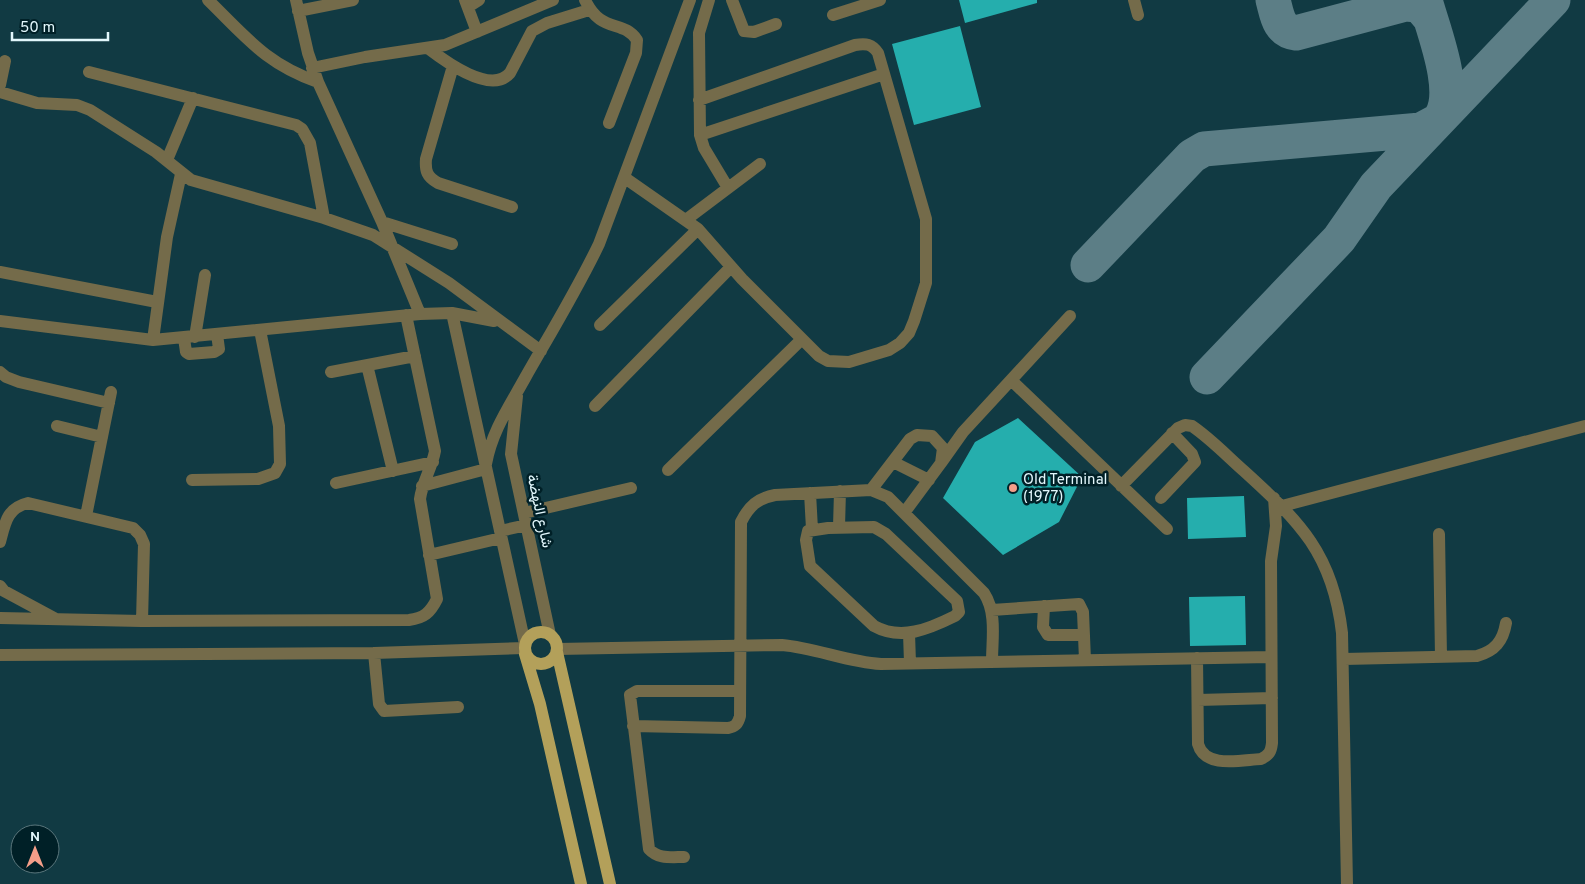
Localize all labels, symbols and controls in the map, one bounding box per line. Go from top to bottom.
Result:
scale bar [12,10,109,42]
text: 50 m [20,19,55,38]
place label: Old Terminal (1977) [1023,471,1107,507]
street label: شارع النهضة [521,473,556,550]
marker: Old Terminal (1977) [1007,482,1019,494]
north arrow [10,824,60,874]
text: N [30,829,40,846]

